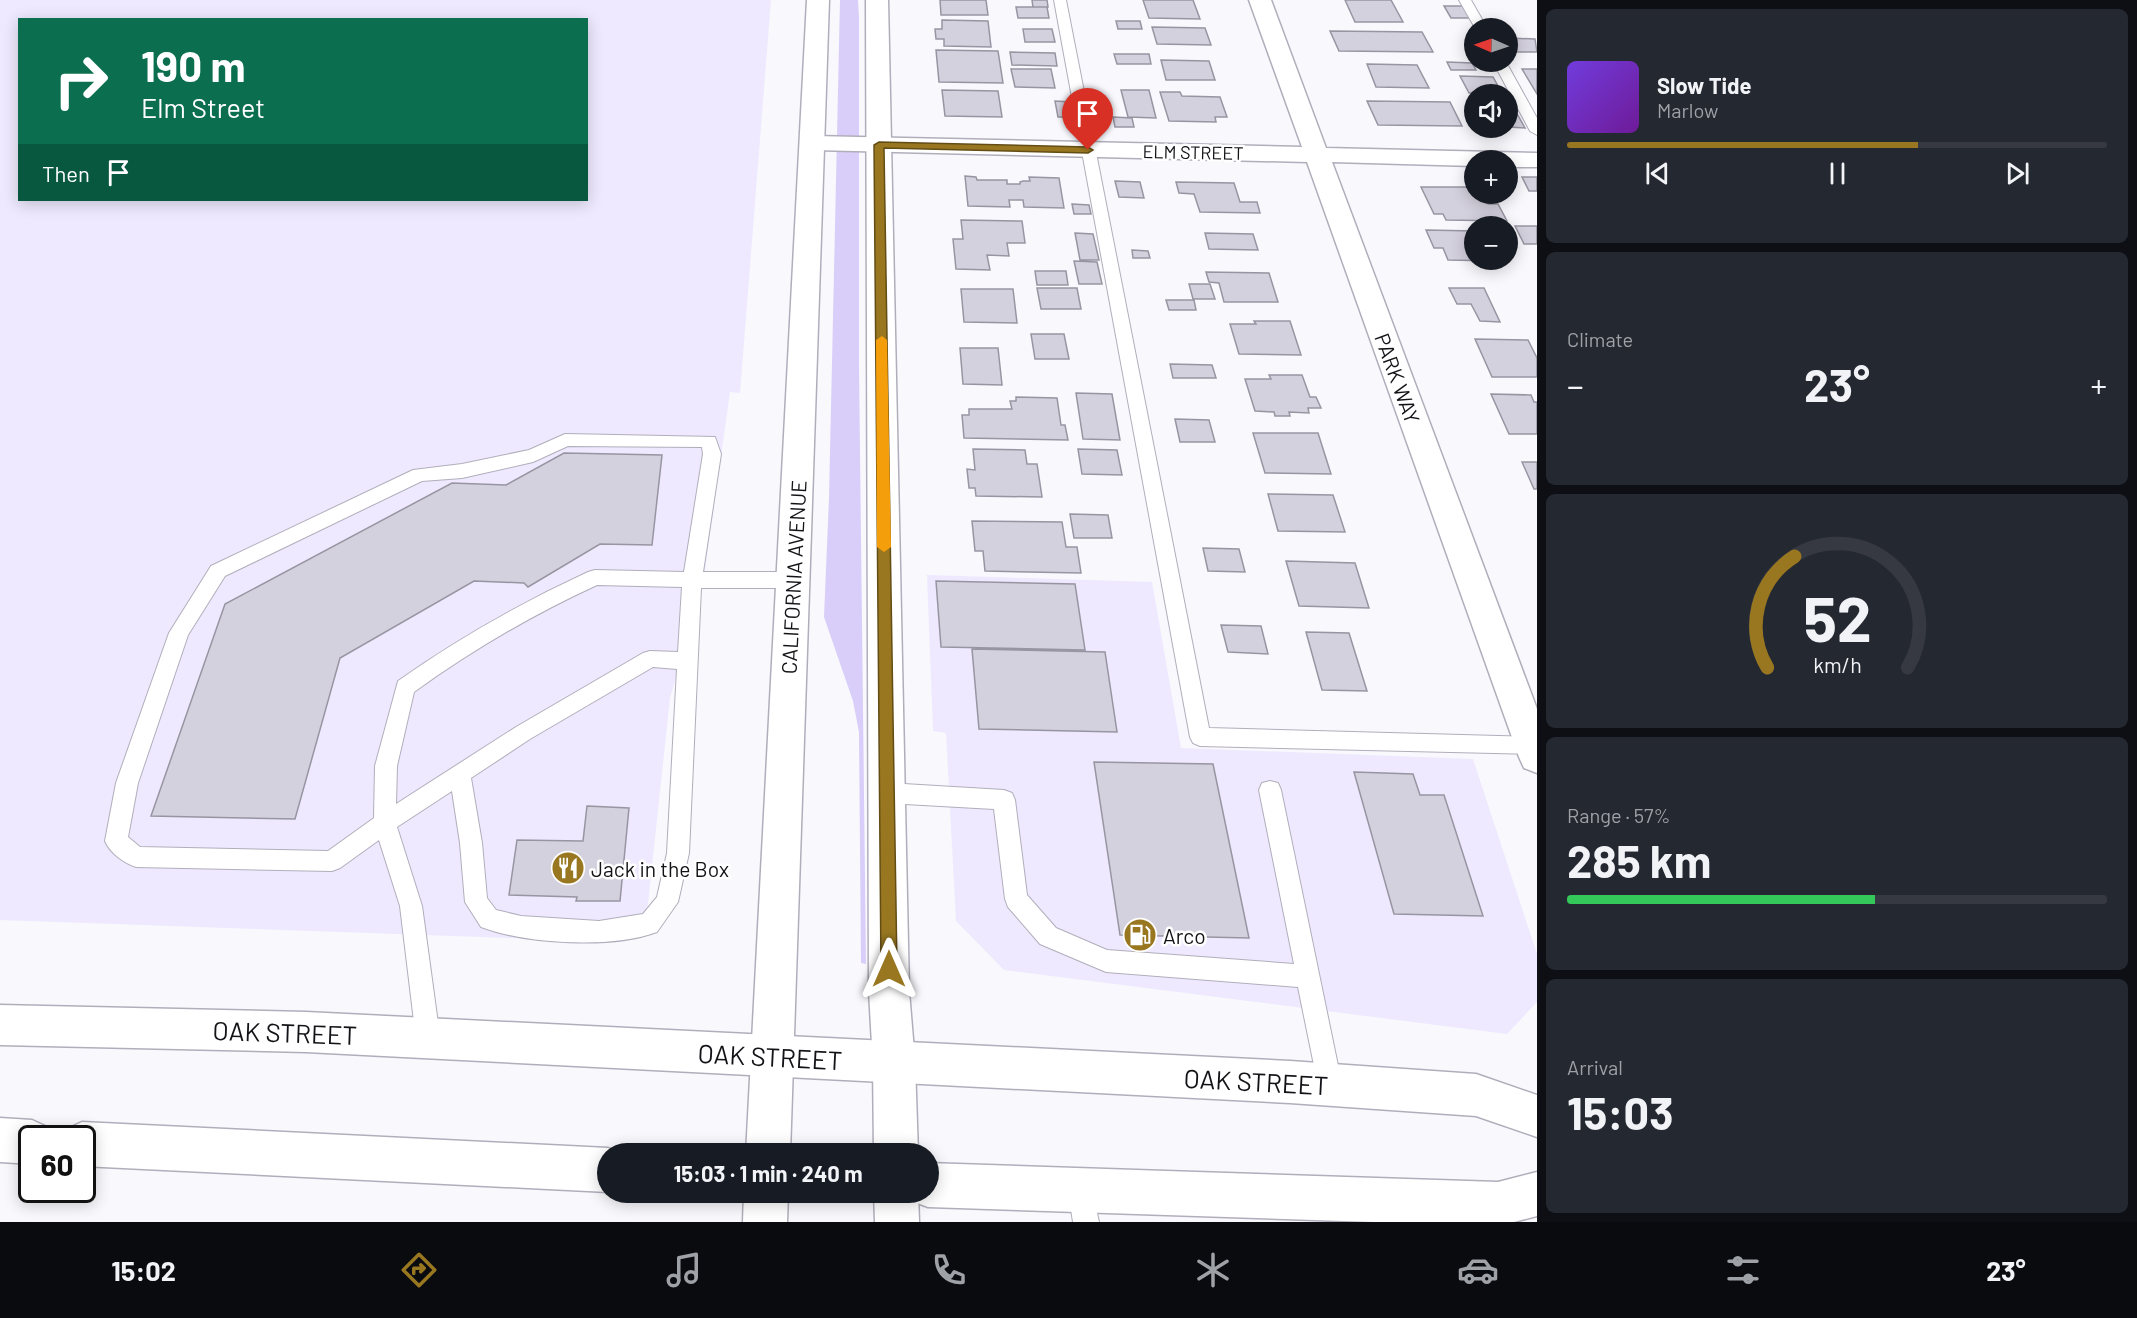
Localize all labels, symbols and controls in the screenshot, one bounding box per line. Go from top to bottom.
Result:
north arrow [1464,18,1518,72]
map controls [1464,18,1518,270]
text: 190 m [141,40,246,90]
icon: right [42,42,120,120]
text: Slow Tide [1657,72,1752,98]
button: sound [1464,84,1518,138]
pin [1062,88,1113,150]
text: Elm Street [141,91,265,123]
icon: arrive [1071,97,1104,130]
text: Marlow [1657,98,1718,122]
street label: ELM STREET [1142,140,1244,164]
button: + [1464,150,1518,204]
icon: arrive [102,156,135,189]
icon: previous [1641,157,1674,190]
icon: pause [1821,157,1854,190]
icon: next [2001,157,2034,190]
text: Then [42,160,90,186]
button: − [1464,216,1518,270]
text: Climate [1567,327,1633,351]
street label: PARK WAY [1370,329,1426,427]
text: 23° [1804,357,1870,411]
text: − [1567,365,1584,405]
text: + [2090,365,2107,405]
street label: CALIFORNIA AVENUE [775,479,811,675]
text: 52 [1803,580,1871,654]
text: km/h [1813,652,1861,677]
text: Range · 57% [1567,803,1671,827]
text: 285 km [1567,833,1711,887]
restaurant icon: Jack in the Box [550,850,586,886]
place label: Jack in the Box [591,856,729,881]
fuel station icon: Arco [1122,917,1158,953]
place label: Arco [1163,923,1206,948]
position arrow [857,937,921,1001]
street label: OAK STREET [212,1014,358,1050]
street label: OAK STREET [697,1037,843,1075]
text: Arrival [1567,1055,1623,1079]
street label: OAK STREET [1183,1062,1329,1100]
text: 15:03 [1567,1085,1674,1139]
speed limit sign: 60 [18,1125,96,1203]
text: 15:03 · 1 min · 240 m [673,1160,863,1186]
icon: directions [398,1249,440,1291]
icon: music [663,1249,705,1291]
icon: phone [928,1249,970,1291]
icon: climate [1192,1249,1234,1291]
icon: car [1457,1249,1499,1291]
icon: filters [1722,1249,1764,1291]
text: 15:02 [111,1254,176,1286]
text: 23° [1986,1254,2026,1286]

